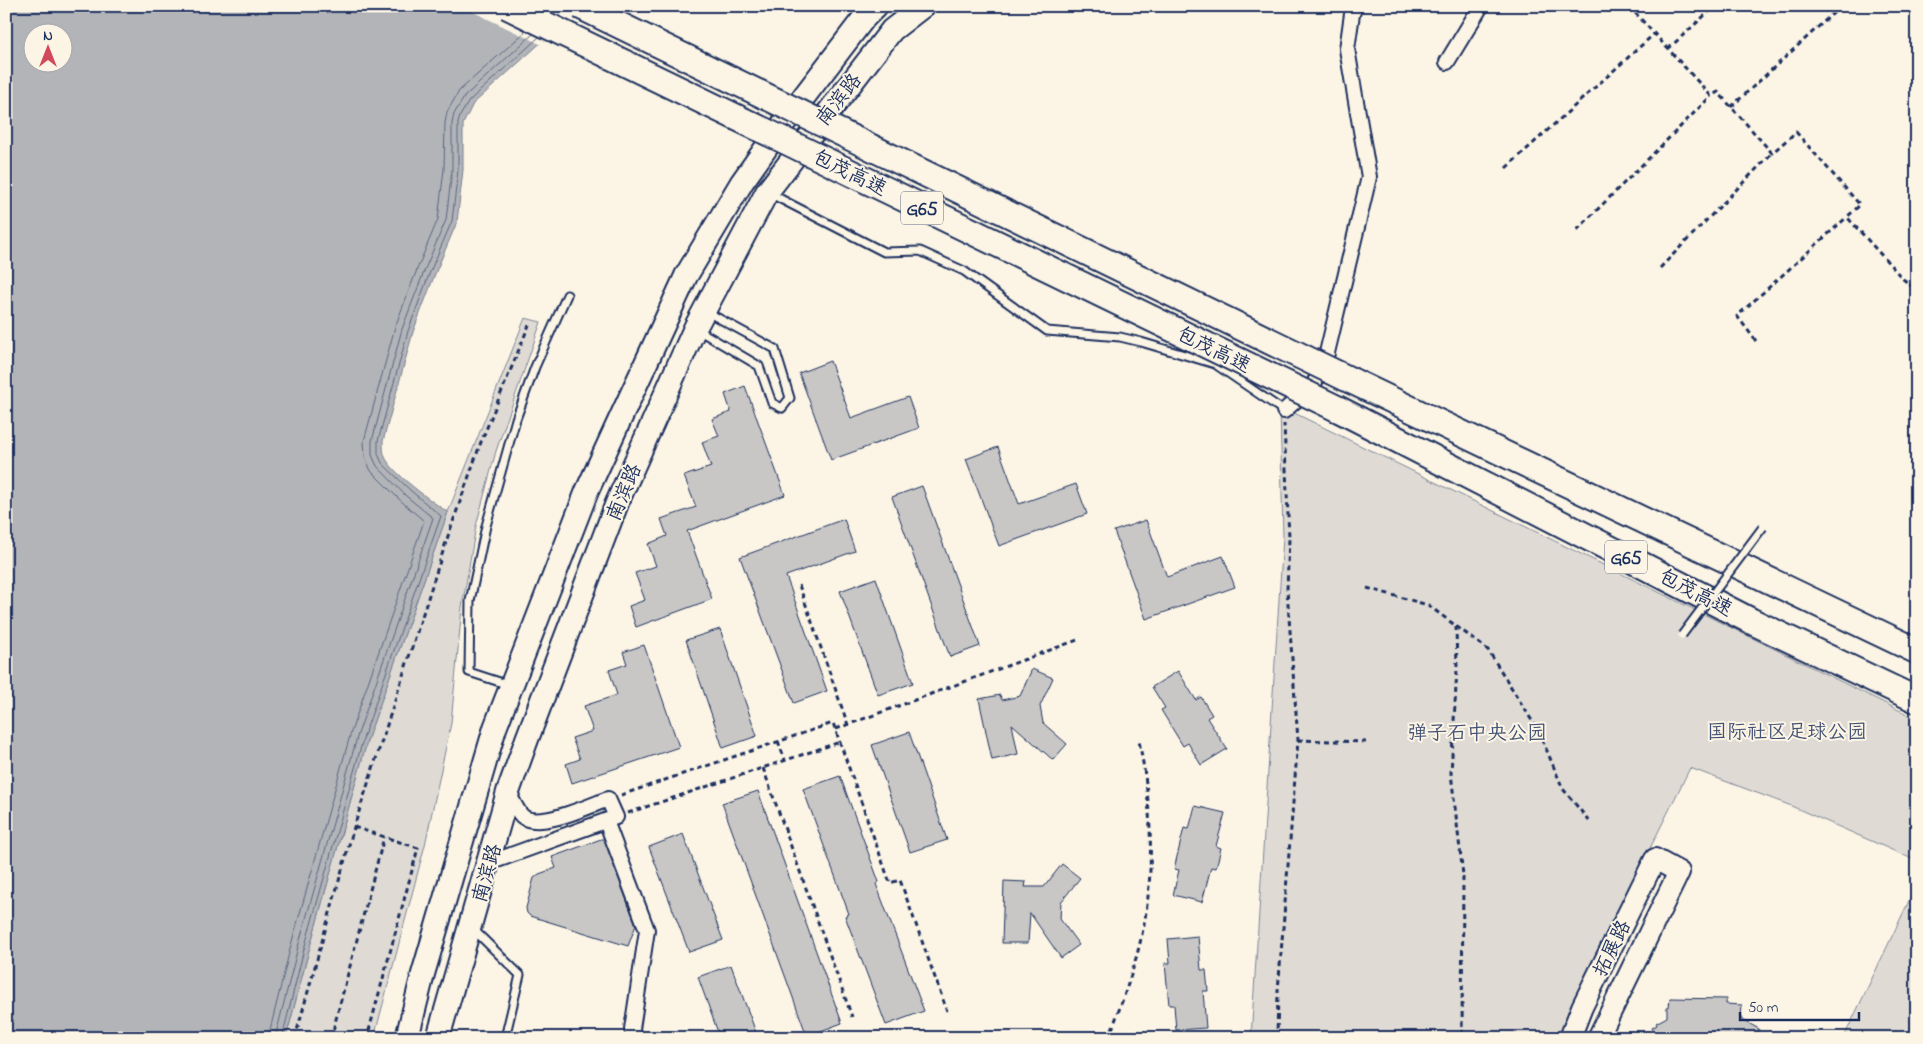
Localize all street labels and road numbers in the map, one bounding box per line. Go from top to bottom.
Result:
street label: 南滨路 [810,67,870,133]
street label: 包茂高速 [807,144,891,205]
road number: G65 [901,192,943,224]
street label: 包茂高速 [1171,321,1255,382]
street label: 南滨路 [600,459,651,526]
road number: G65 [1605,540,1647,574]
street label: 包茂高速 [1653,563,1737,625]
street label: 南滨路 [466,840,511,907]
street label: 拓展路 [1587,915,1640,982]

